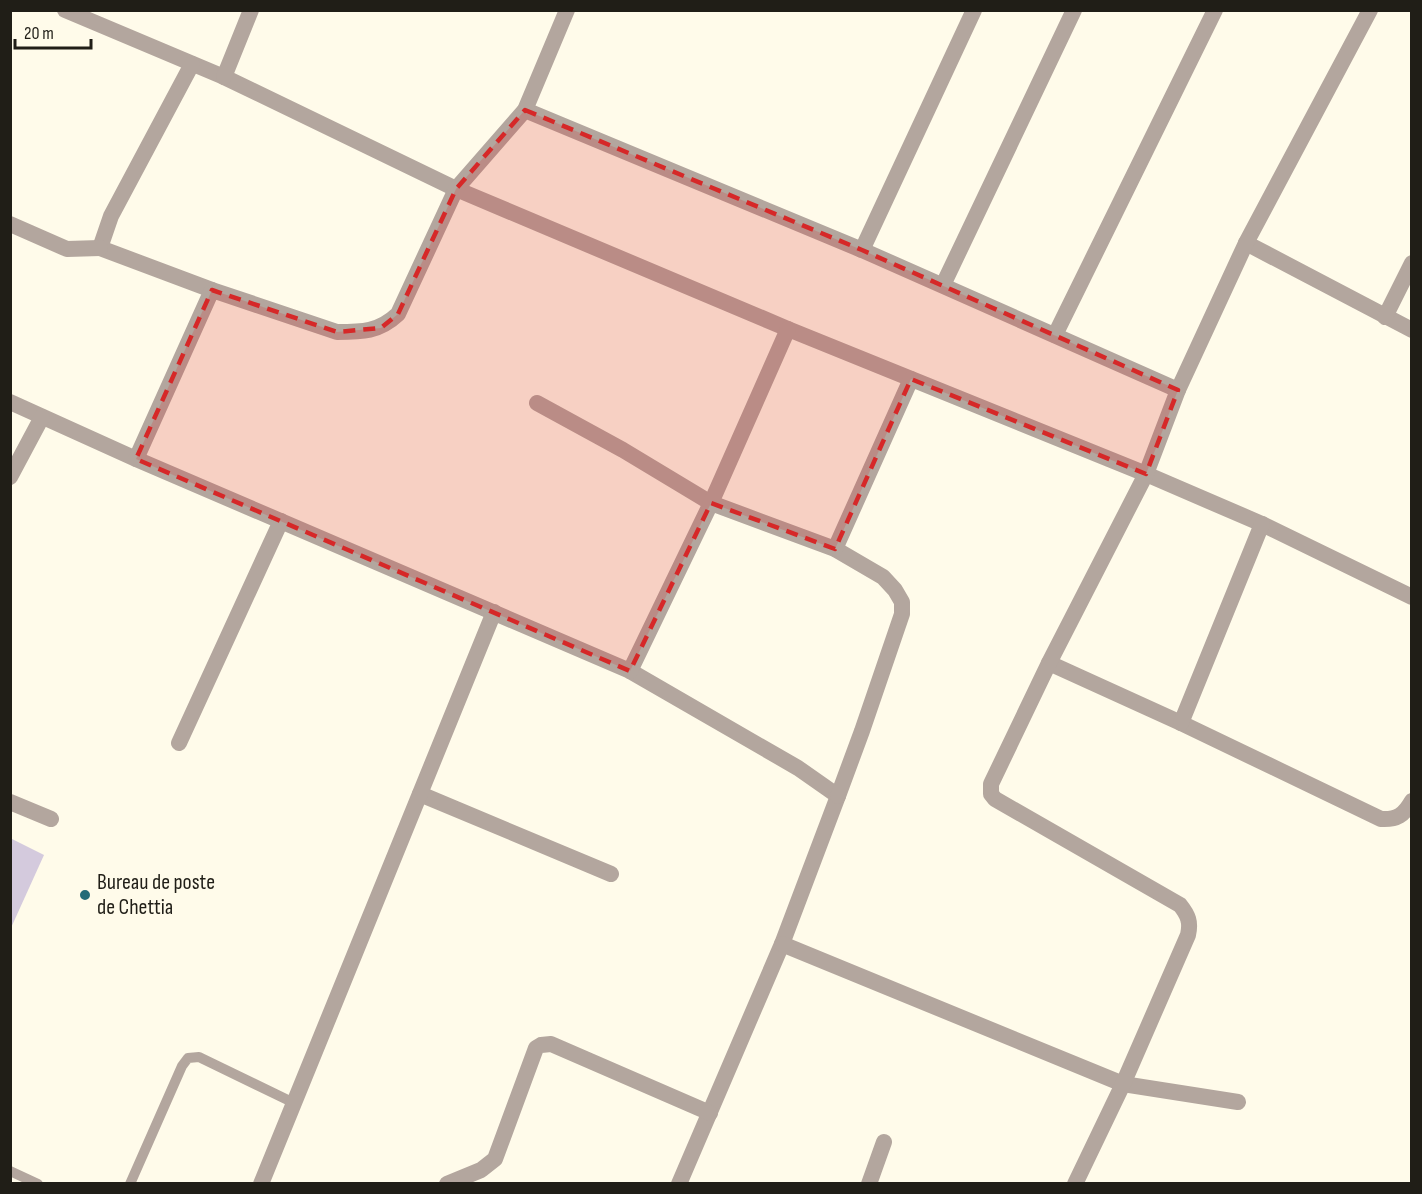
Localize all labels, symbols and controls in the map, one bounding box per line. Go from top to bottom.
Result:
scale bar [15,12,92,50]
text: 20 m [24,23,54,44]
place label: Bureau de poste de Chettia [97,869,215,921]
marker: Bureau de poste de Chettia [78,888,92,902]

